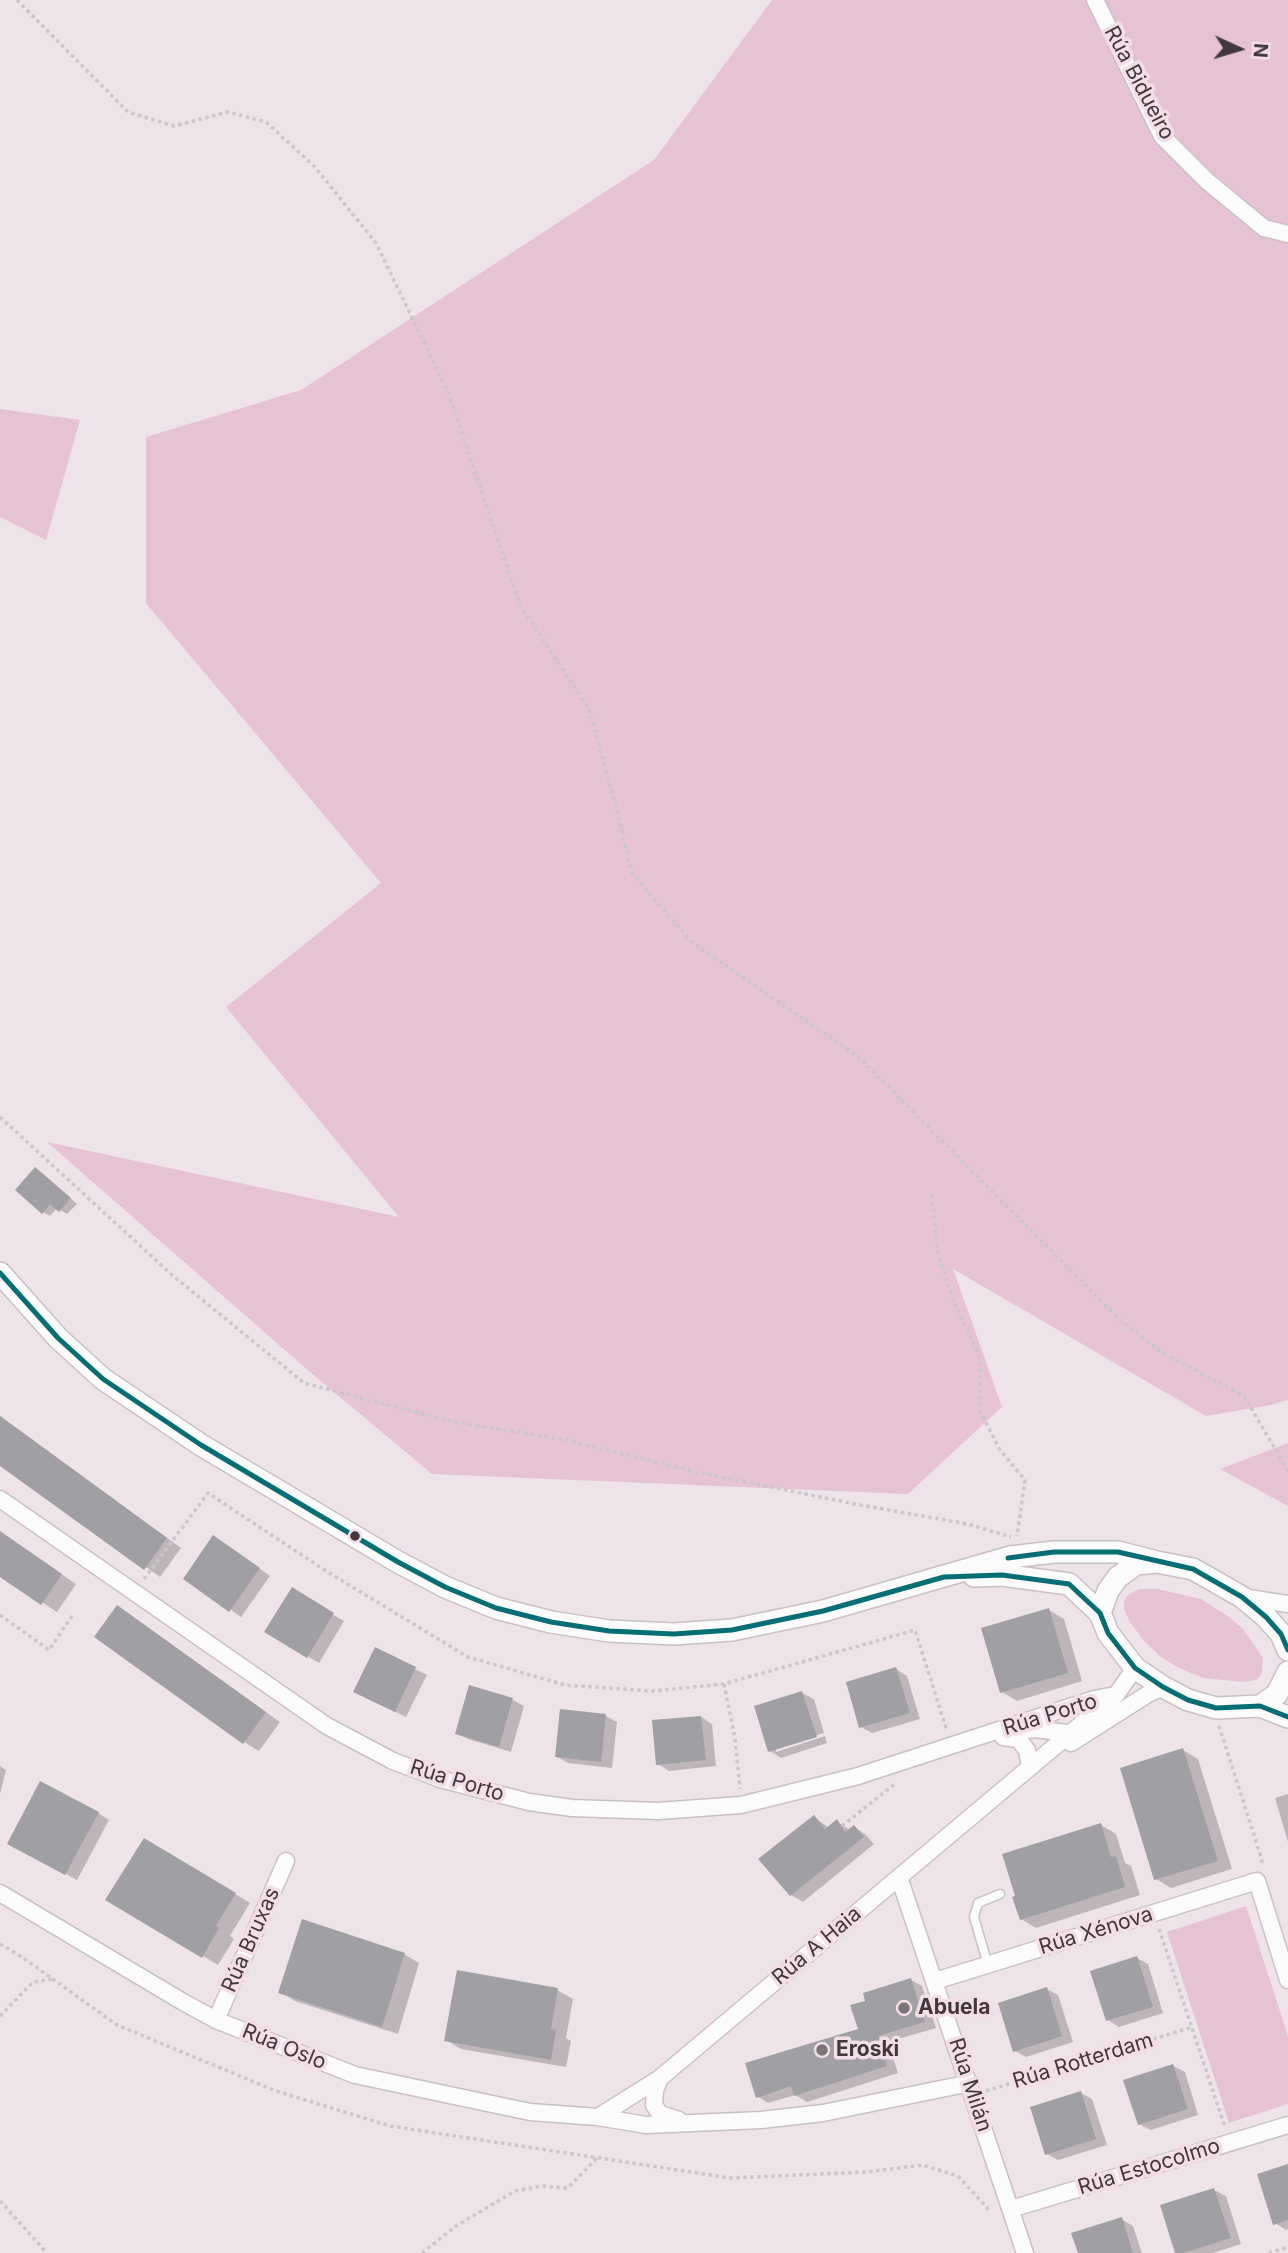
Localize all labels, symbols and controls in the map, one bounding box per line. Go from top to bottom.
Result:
north arrow [1204,14,1274,84]
street label: Rúa Bidueiro [1098,22,1180,144]
text: N [1248,42,1272,59]
unlabelled marker [348,1529,362,1543]
street label: Rúa Porto [1000,1689,1100,1741]
street label: Rúa Porto [407,1755,507,1807]
street label: Rúa Bruxas [217,1884,285,1996]
street label: Rúa A Haia [767,1902,867,1990]
street label: Rúa Xénova [1036,1902,1156,1960]
place label: Abuela [918,1995,990,2021]
marker: Abuela [896,2000,912,2016]
street label: Rúa Oslo [238,2019,330,2075]
street label: Rúa Rotterdam [1010,2028,1156,2094]
street label: Rúa Milán [943,2035,997,2135]
place label: Eroski [836,2037,899,2063]
marker: Eroski [814,2042,830,2058]
street label: Rúa Estocolmo [1075,2133,1223,2201]

